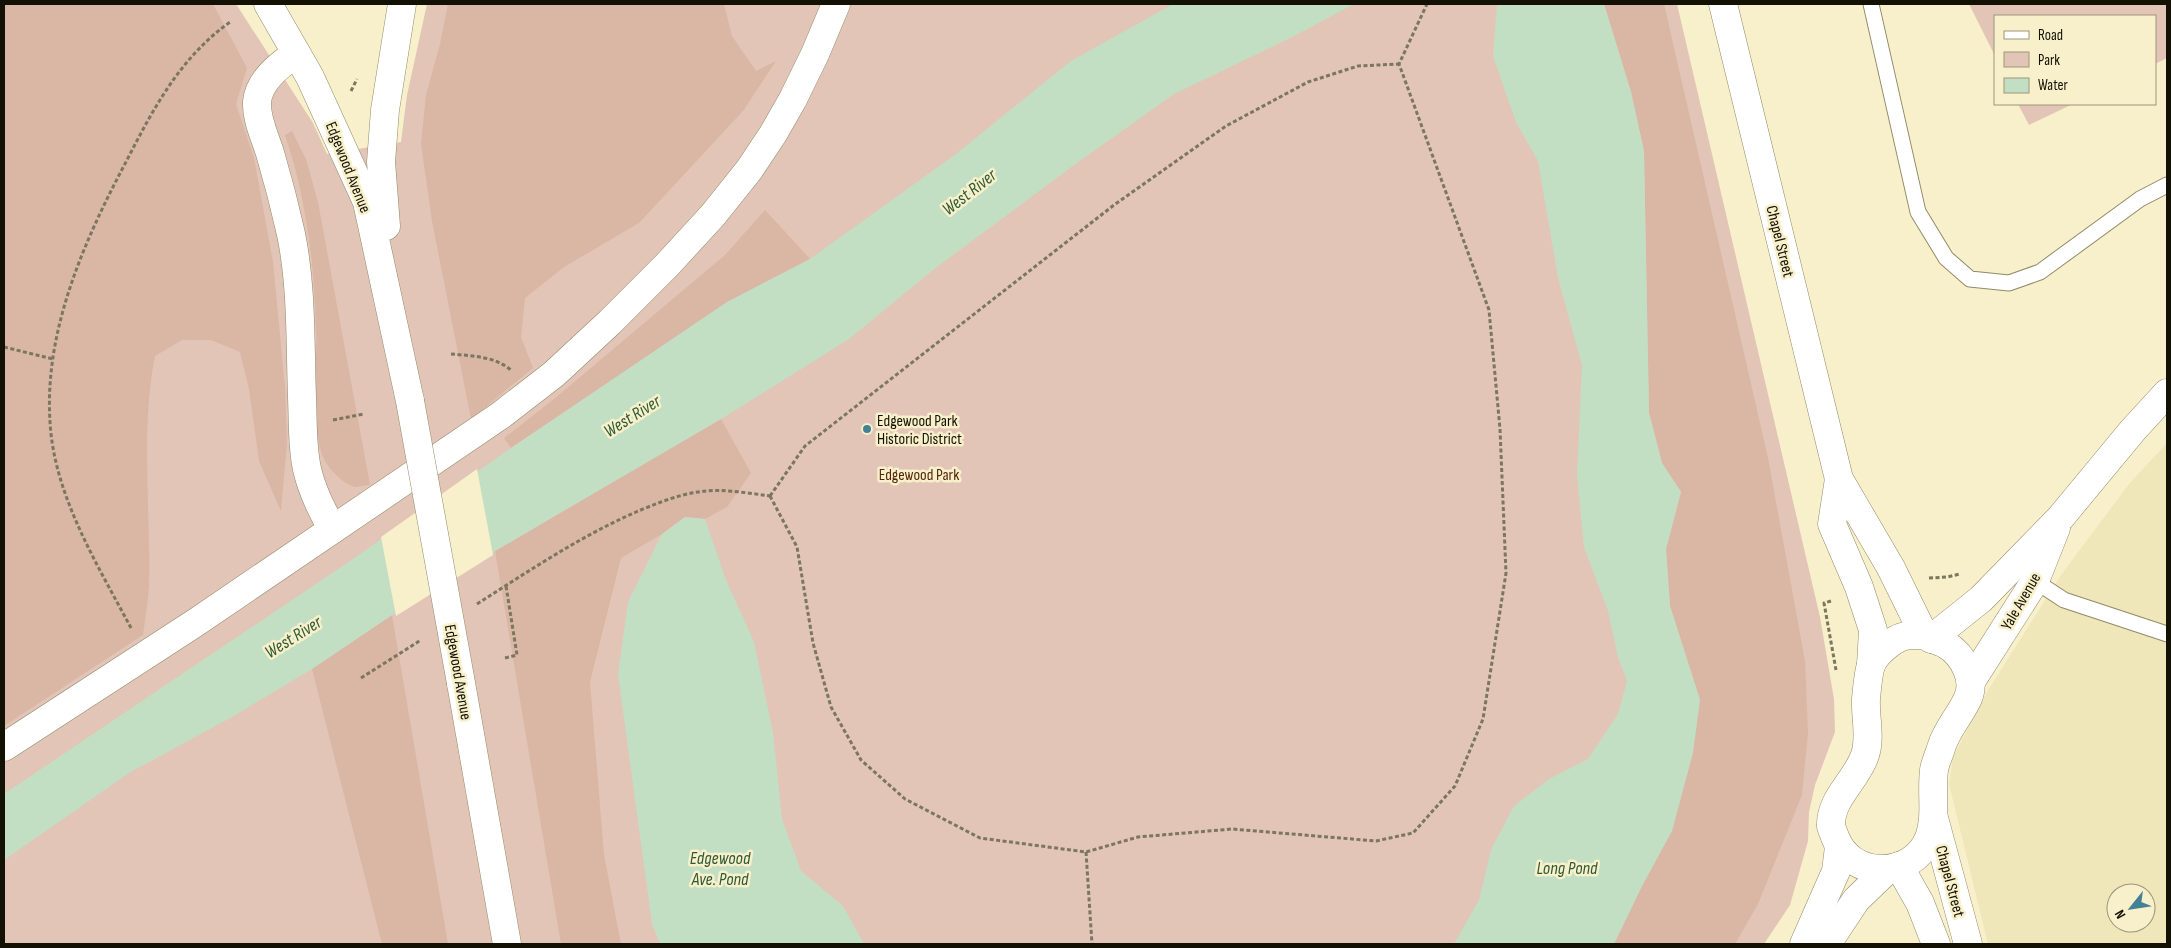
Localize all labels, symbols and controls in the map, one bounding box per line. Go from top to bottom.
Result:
legend [1994,15,2156,105]
text: Road [2038,26,2063,45]
text: Park [2038,51,2060,70]
text: Water [2038,76,2069,95]
street label: Edgewood Avenue [321,119,374,216]
water label: West River [938,164,1001,220]
street label: Chapel Street [1761,204,1798,279]
water label: West River [600,390,665,442]
place label: Edgewood Park Historic District [877,412,962,449]
marker: Edgewood Park Historic District [861,423,873,435]
park label: Edgewood Park [879,466,959,485]
street label: Yale Avenue [1997,570,2045,634]
water label: West River [261,611,326,663]
street label: Edgewood Avenue [440,623,475,721]
street label: Chapel Street [1931,844,1968,919]
water label: Edgewood Ave. Pond [690,848,751,890]
water label: Long Pond [1537,858,1598,879]
north arrow [2106,883,2156,933]
text: N [2111,907,2129,922]

